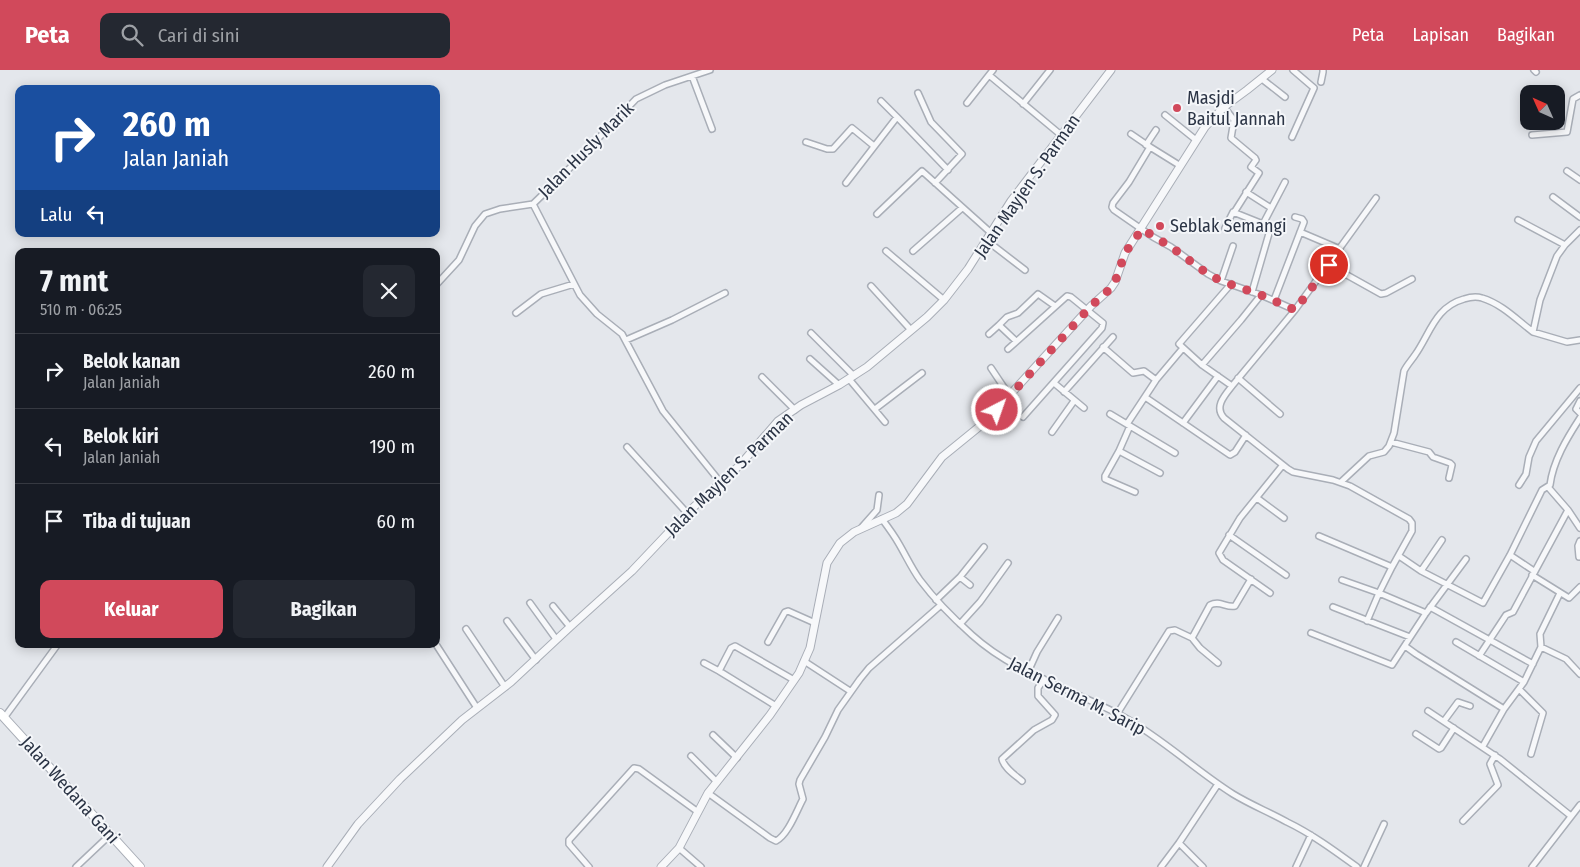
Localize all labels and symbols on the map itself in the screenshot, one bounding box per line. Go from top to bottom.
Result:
north arrow [1520,85,1565,130]
place label: Masjdi Baitul Jannah [1187,87,1286,130]
street label: Jalan Husly Marik [534,97,639,202]
marker: Masjdi Baitul Jannah [1171,102,1183,114]
street label: Jalan Mayjen S. Parman [969,110,1085,262]
place label: Seblak Semangi [1170,215,1286,237]
marker: Seblak Semangi [1154,220,1166,232]
pin [1308,244,1350,286]
position arrow [970,383,1022,435]
street label: Jalan Mayjen S. Parman [660,407,798,541]
street label: Jalan Serma M. Sarip [1005,652,1149,740]
street label: Jalan Wedana Gani [16,732,124,848]

